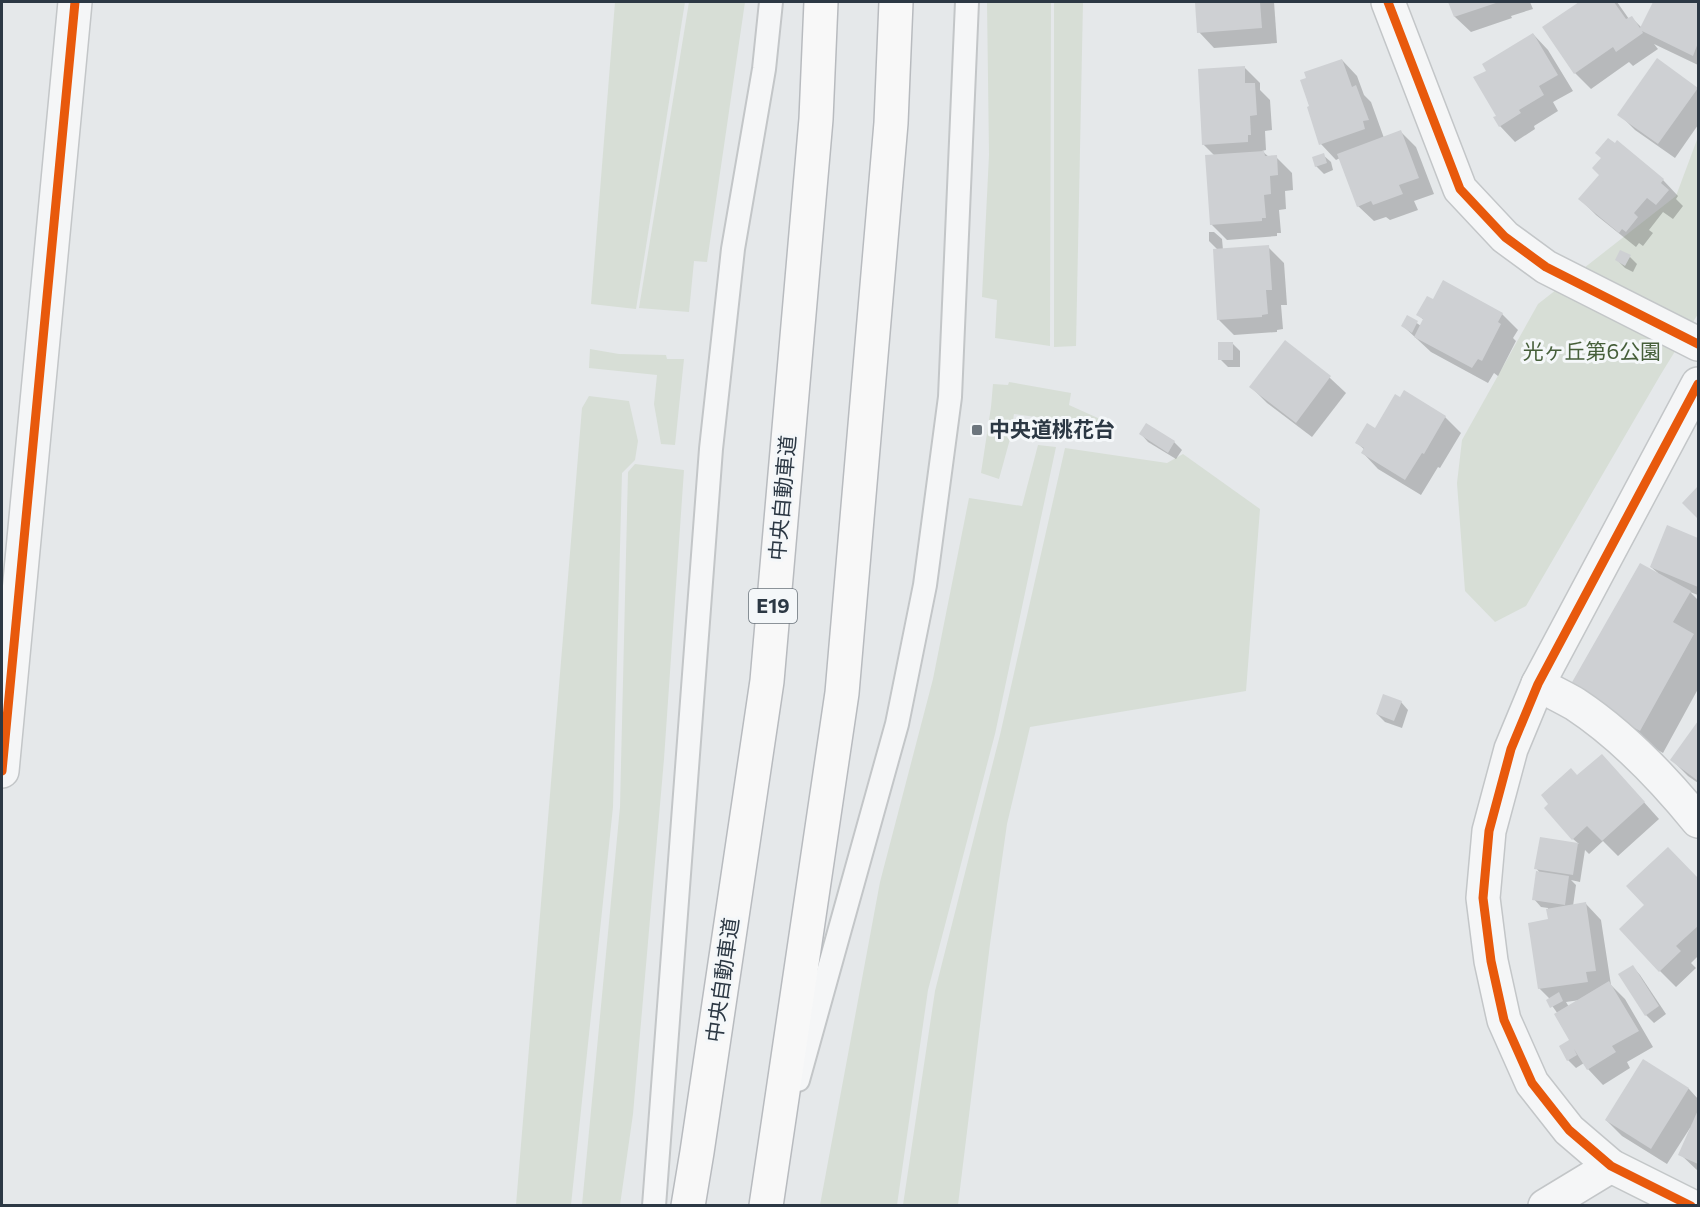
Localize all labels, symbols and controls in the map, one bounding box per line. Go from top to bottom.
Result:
park label: 光ヶ丘第6公園 [1523,338,1661,363]
place label: 中央道桃花台 [989,416,1115,441]
marker: 中央道桃花台 [970,423,984,437]
street label: 中央自動車道 [764,434,799,562]
road number: E19 [749,589,797,623]
street label: 中央自動車道 [700,916,743,1044]

